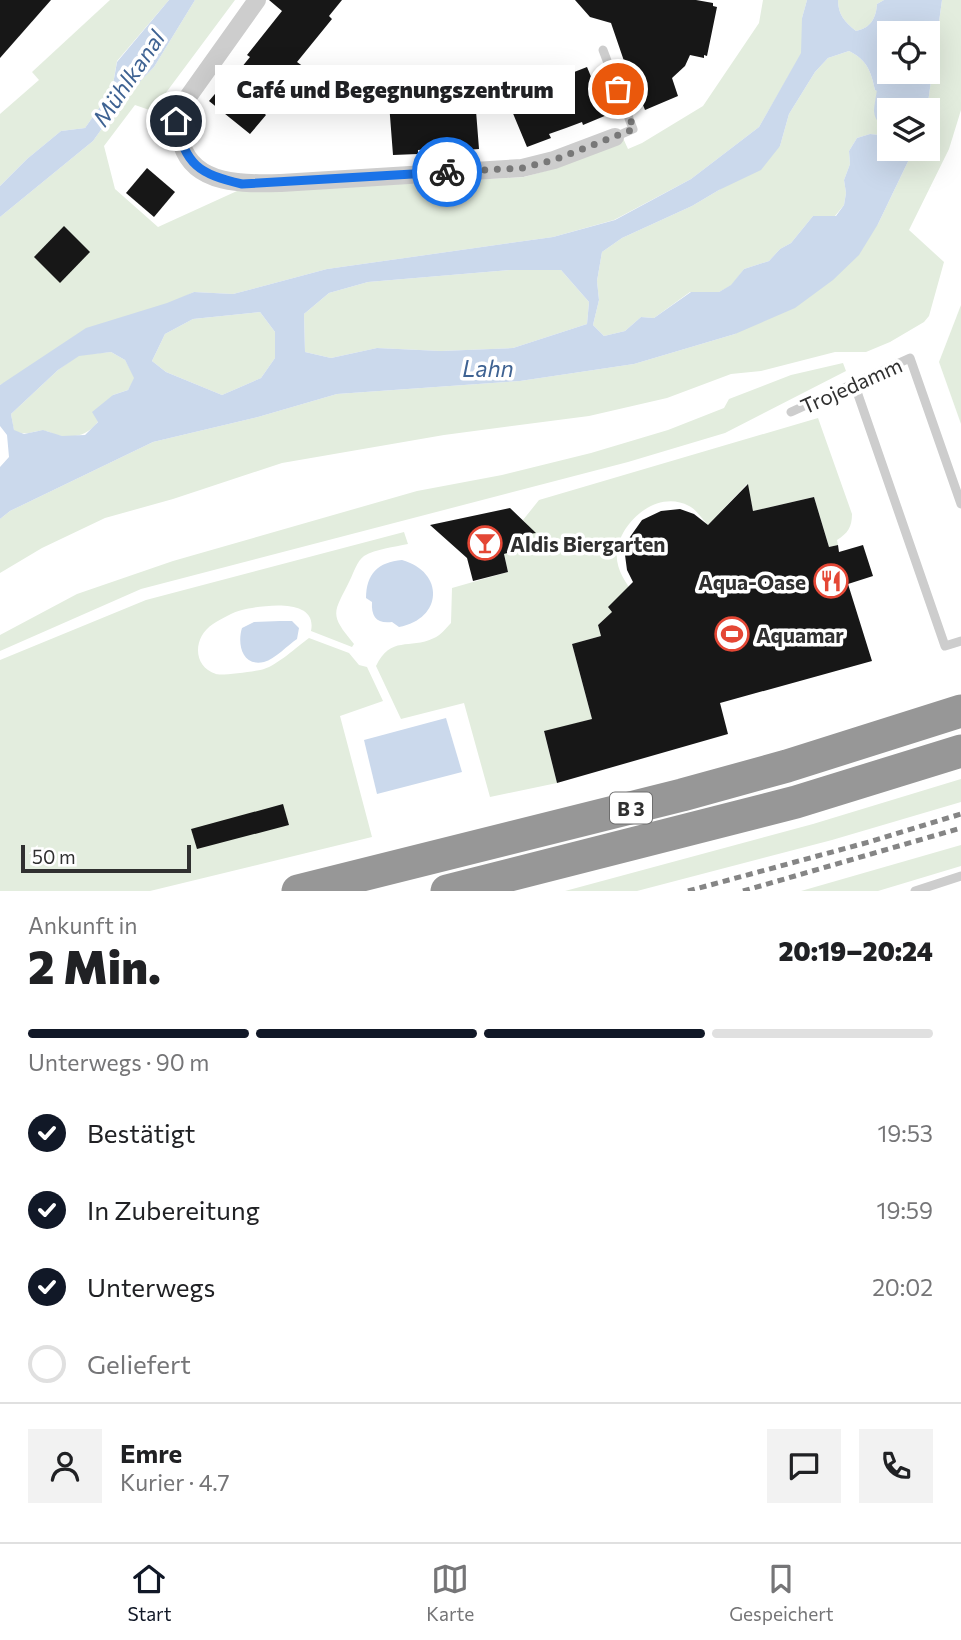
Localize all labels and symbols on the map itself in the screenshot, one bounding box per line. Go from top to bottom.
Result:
water label: Mühlkanal [86,24,171,131]
pin [588,59,648,119]
callout: Café und Begegnungszentrum [216,64,576,114]
pin [146,91,206,151]
courier [412,137,482,207]
street label: Trojedamm [796,352,906,418]
water label: Lahn [462,354,514,382]
bar icon: Aldis Biergarten [466,524,504,562]
place label: Aldis Biergarten [510,531,665,556]
restaurant icon: Aqua-Oase [812,562,850,600]
place label: Aqua-Oase [698,569,806,594]
sports icon: Aquamar [713,615,751,653]
place label: Aquamar [756,622,844,647]
road number: B 3 [610,792,652,824]
scale bar [21,842,191,874]

